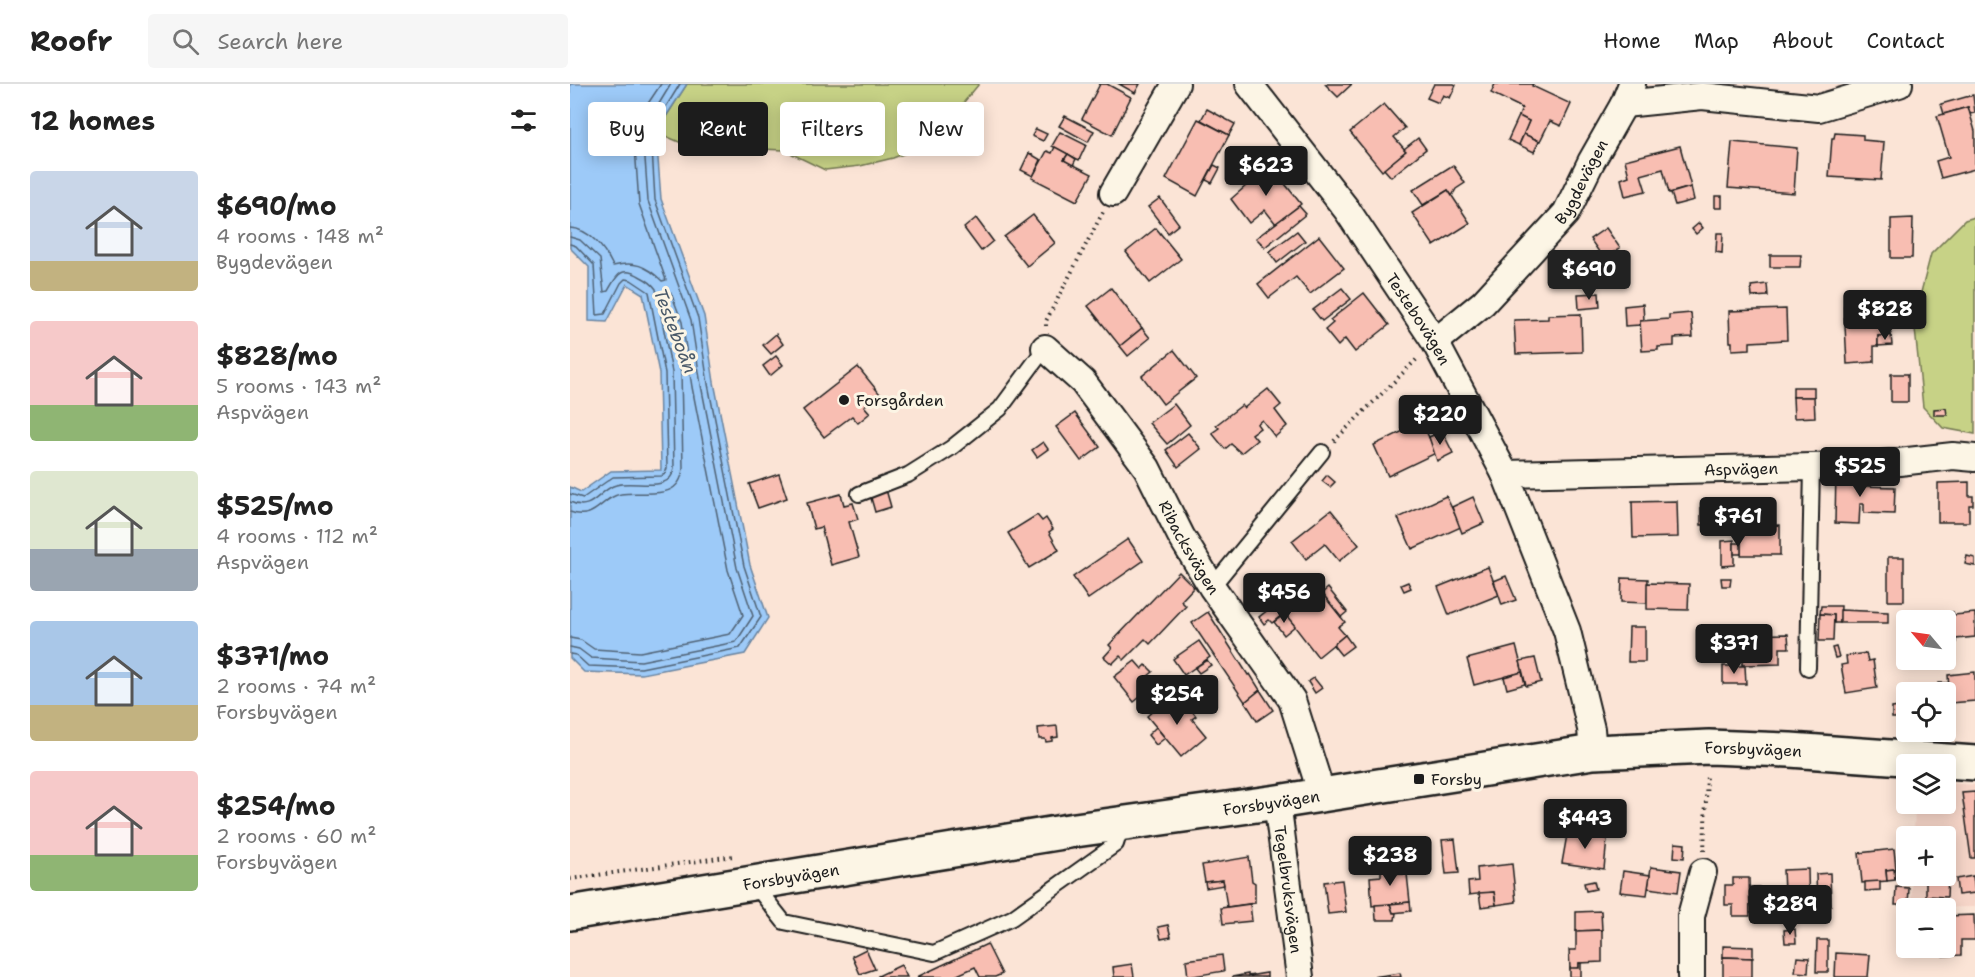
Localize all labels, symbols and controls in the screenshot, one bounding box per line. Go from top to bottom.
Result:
search box [148,14,568,68]
text: Roofr [30,22,112,60]
icon: search [169,25,202,58]
text: Search here [217,27,343,56]
text: Home [1603,27,1661,55]
text: Map [1694,27,1739,55]
text: About [1772,27,1833,55]
text: Contact [1866,27,1945,55]
chip: Buy [588,102,666,156]
chip: Rent [678,102,768,156]
chip: Filters [780,102,885,156]
chip: New [897,102,984,156]
text: 12 homes [30,103,155,138]
icon: filters [507,104,540,137]
street label: Bygdevägen [1550,135,1612,229]
pin: $623 [1230,146,1302,197]
text: $623 [1239,152,1293,178]
text: $690/mo [216,188,337,223]
icon: home [78,195,150,267]
text: 4 rooms · 148 m² [216,223,384,249]
text: Bygdevägen [216,249,333,275]
pin: $690 [1553,250,1625,301]
text: $690 [1562,256,1616,282]
street label: Testebovägen [1381,269,1456,369]
water label: Testeboån [648,285,702,377]
pin: $828 [1849,290,1921,341]
text: $828 [1857,296,1913,322]
text: $828/mo [216,338,338,373]
icon: home [78,345,150,417]
text: 5 rooms · 143 m² [216,373,381,399]
place label: Forsgården [856,390,944,411]
marker: Forsgården [837,393,851,407]
pin: $220 [1404,395,1476,446]
text: Aspvägen [216,399,309,425]
text: $220 [1413,401,1467,427]
pin: $525 [1824,447,1896,498]
text: $525 [1834,453,1886,479]
street label: Aspvägen [1704,457,1779,480]
text: $525/mo [216,488,334,523]
icon: home [78,495,150,567]
street label: Ribacksvägen [1154,497,1225,599]
pin: $761 [1702,497,1774,548]
text: $761 [1714,503,1762,529]
text: 4 rooms · 112 m² [216,523,378,549]
text: Aspvägen [216,549,309,575]
pin: $456 [1248,573,1320,624]
text: $456 [1257,579,1311,605]
north arrow [1896,610,1956,670]
map controls [1896,610,1956,958]
pin: $371 [1698,624,1770,675]
text: $371 [1709,630,1759,656]
text: $371/mo [216,638,329,673]
icon: home [78,645,150,717]
text: 2 rooms · 74 m² [216,673,376,699]
pin: $254 [1141,675,1213,726]
text: $254 [1150,681,1204,707]
button: locate [1896,682,1956,742]
text: Forsbyvägen [216,699,338,725]
street label: Forsbyvägen [1704,736,1803,761]
button: layers [1896,754,1956,814]
place label: Forsby [1431,769,1482,790]
marker: Forsby [1412,772,1426,786]
street label: Forsbyvägen [1222,785,1321,820]
text: $254/mo [216,788,336,823]
icon: home [78,795,150,867]
pin: $443 [1549,799,1621,850]
text: $443 [1558,805,1612,831]
text: 2 rooms · 60 m² [216,823,376,849]
street label: Tegelbruksvägen [1270,824,1307,955]
button: + [1896,826,1956,886]
pin: $238 [1354,836,1426,887]
text: $238 [1363,842,1417,868]
text: Forsbyvägen [216,849,338,875]
street label: Forsbyvägen [741,858,841,895]
pin: $289 [1754,885,1826,936]
text: $289 [1763,891,1817,917]
button: − [1896,898,1956,958]

